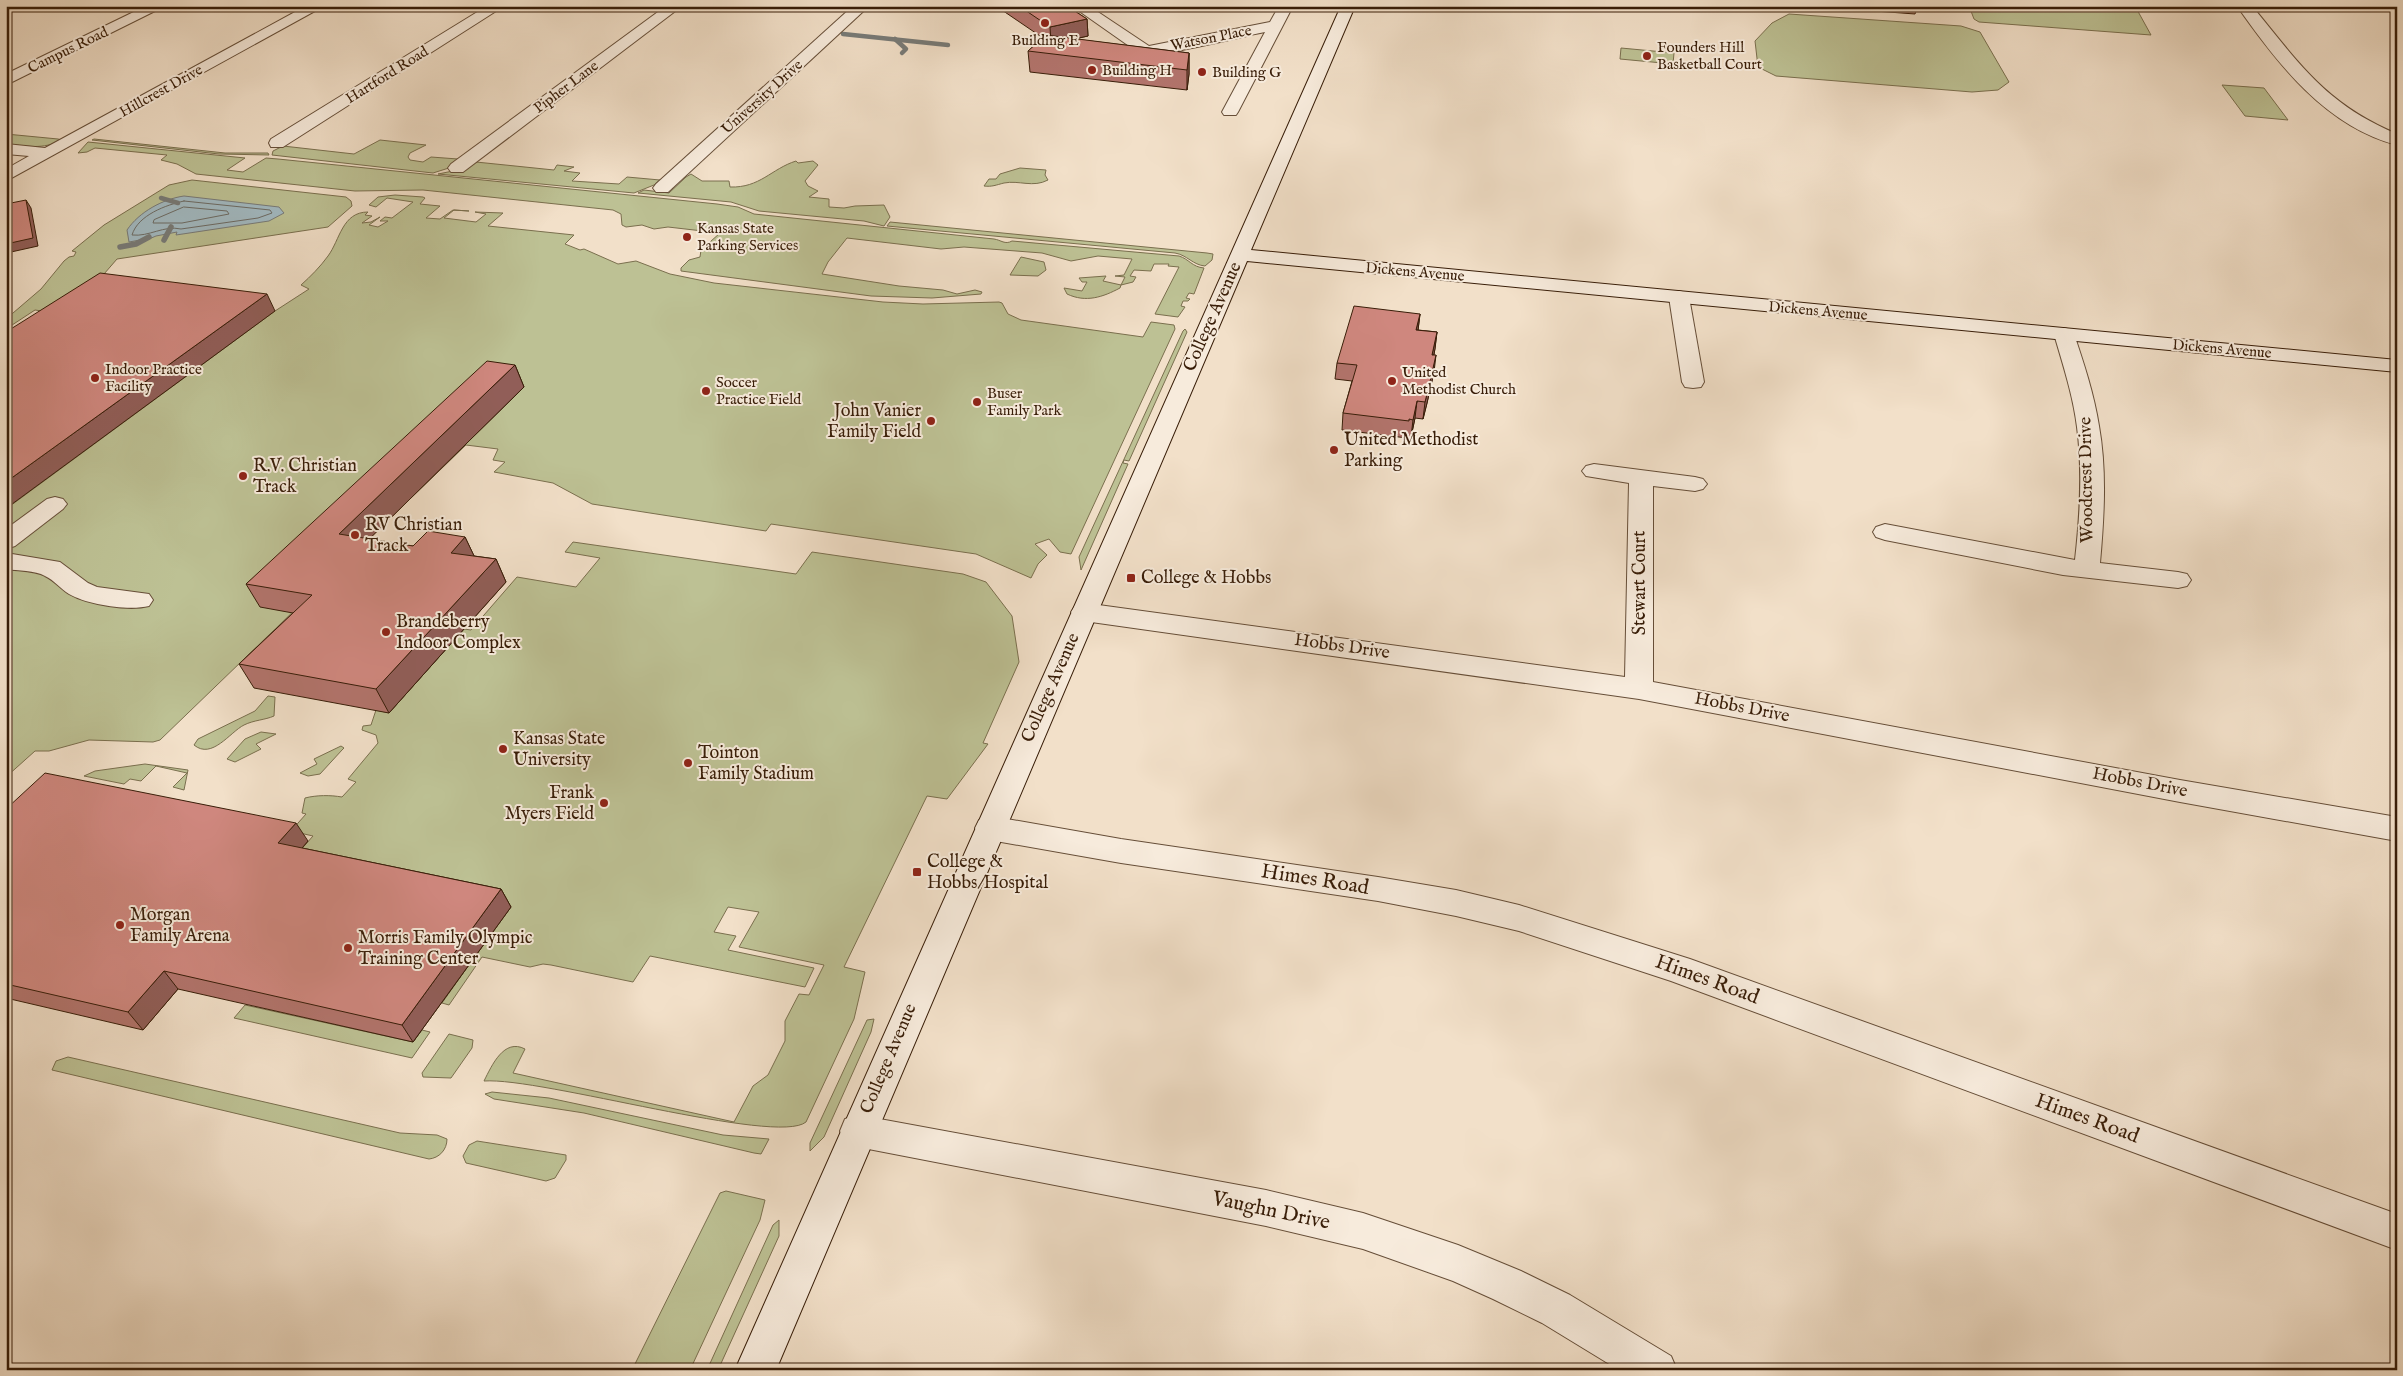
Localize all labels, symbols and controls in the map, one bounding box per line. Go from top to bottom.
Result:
marker: Building E [1039,17,1051,29]
street label: Watson Place [1169,21,1253,55]
street label: Campus Road [25,22,112,78]
place label: Building E [1011,31,1079,50]
place label: Founders Hill Basketball Court [1657,38,1762,74]
street label: Hartford Road [342,41,433,108]
marker: Founders Hill Basketball Court [1641,50,1653,62]
street label: University Drive [717,55,807,139]
street label: Pipher Lane [530,56,602,118]
street label: Hillcrest Drive [116,60,206,122]
place label: Building H [1102,61,1172,80]
place label: Building G [1212,63,1281,82]
marker: Building H [1086,64,1098,76]
marker: Building G [1196,66,1208,78]
place label: Kansas State Parking Services [697,219,798,255]
marker: Kansas State Parking Services [681,231,693,243]
street label: Dickens Avenue [1365,258,1466,286]
street label: College Avenue [1179,259,1247,375]
street label: Dickens Avenue [1768,297,1869,325]
street label: Dickens Avenue [2172,335,2273,363]
place label: Indoor Practice Facility [105,360,202,396]
place label: United Methodist Church [1402,363,1516,399]
marker: Indoor Practice Facility [89,372,101,384]
place label: Soccer Practice Field [716,373,802,409]
marker: United Methodist Church [1386,375,1398,387]
place label: Buser Family Park [987,384,1062,420]
marker: Soccer Practice Field [700,385,712,397]
marker: Buser Family Park [971,396,983,408]
place label: John Vanier Family Field [827,400,921,444]
marker: John Vanier Family Field [925,415,937,427]
street label: Woodcrest Drive [2074,417,2100,543]
place label: United Methodist Parking [1344,429,1478,473]
marker: United Methodist Parking [1328,444,1340,456]
place label: R.V. Christian Track [253,455,357,499]
marker: R.V. Christian Track [237,470,249,482]
place label: RV Christian Track [365,514,463,558]
marker: RV Christian Track [349,529,361,541]
street label: Stewart Court [1629,531,1652,635]
place label: College & Hobbs [1141,567,1271,590]
marker: College & Hobbs [1125,572,1137,584]
place label: Brandeberry Indoor Complex [396,611,521,655]
marker: Brandeberry Indoor Complex [380,626,392,638]
street label: Hobbs Drive [1293,629,1391,665]
street label: College Avenue [1017,630,1085,746]
street label: Hobbs Drive [1693,688,1791,728]
place label: Kansas State University [513,728,605,772]
place label: Tointon Family Stadium [698,742,814,786]
marker: Kansas State University [497,743,509,755]
marker: Tointon Family Stadium [682,757,694,769]
street label: Hobbs Drive [2091,763,2189,803]
place label: Frank Myers Field [505,782,594,826]
marker: Frank Myers Field [598,797,610,809]
place label: College & Hobbs/Hospital [927,851,1048,895]
street label: Himes Road [1259,858,1372,902]
marker: College & Hobbs/Hospital [911,866,923,878]
place label: Morgan Family Arena [130,904,230,948]
marker: Morgan Family Arena [114,919,126,931]
place label: Morris Family Olympic Training Center [358,927,533,971]
marker: Morris Family Olympic Training Center [342,942,354,954]
street label: Himes Road [1651,949,1764,1012]
street label: College Avenue [855,1000,923,1118]
street label: Himes Road [2031,1088,2144,1151]
street label: Vaughn Drive [1209,1185,1333,1237]

